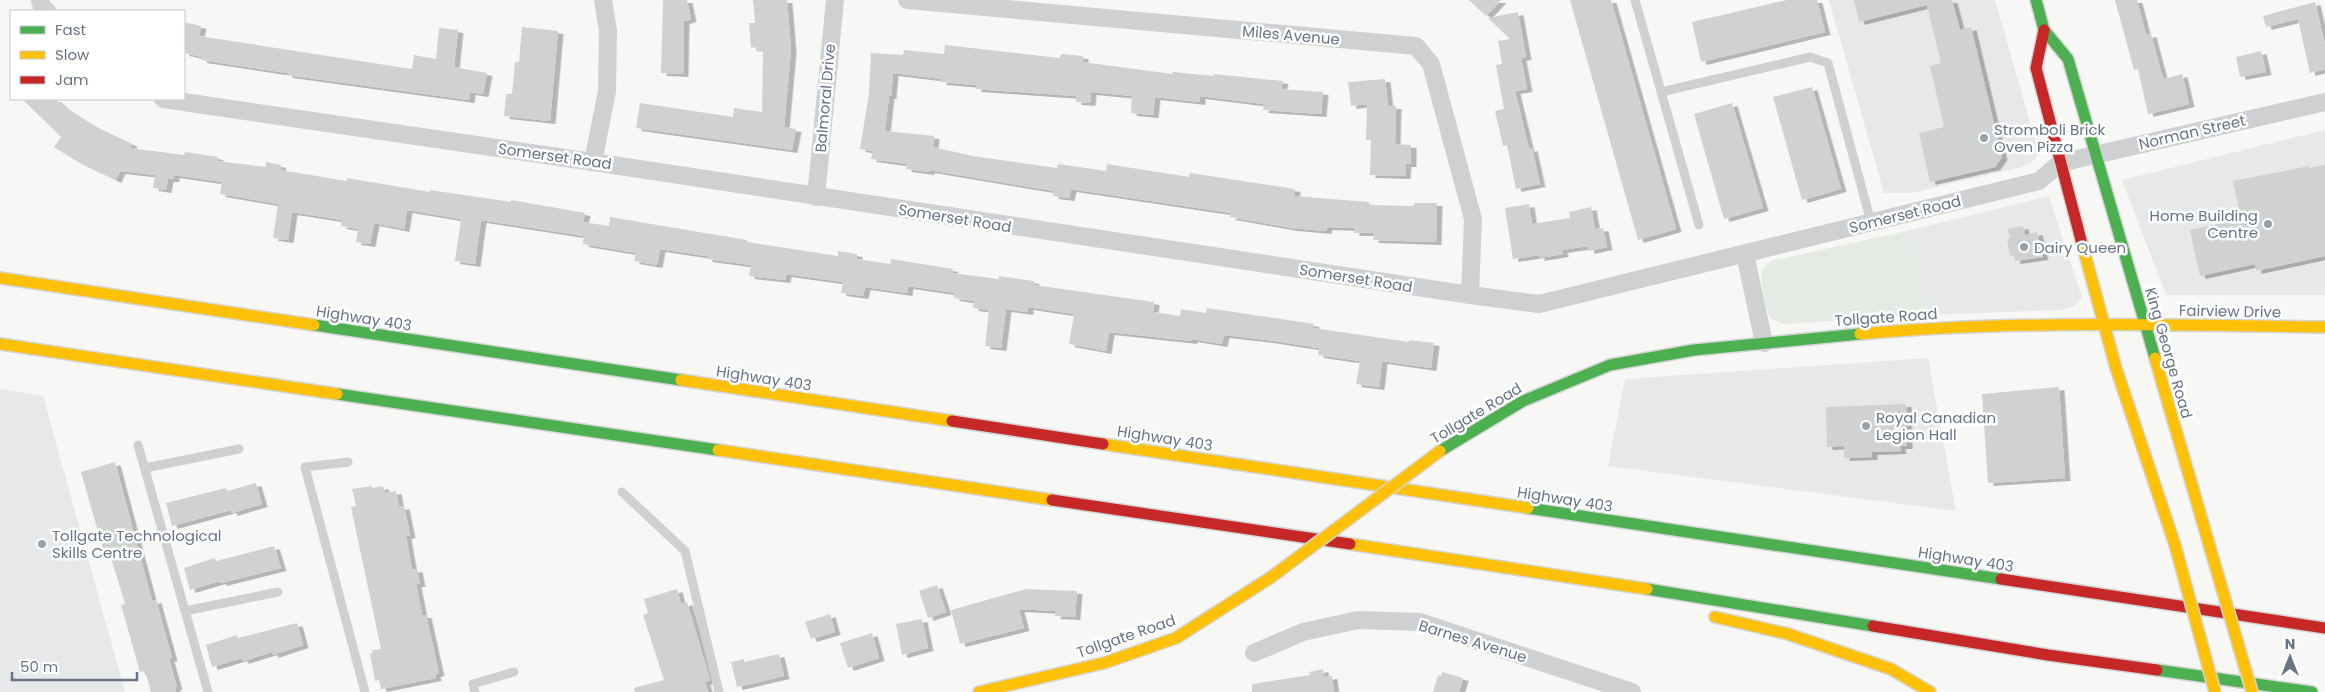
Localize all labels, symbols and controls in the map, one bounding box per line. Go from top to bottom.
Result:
legend [10,10,185,100]
text: Fast [55,19,86,40]
street label: Miles Avenue [1241,20,1341,50]
street label: Balmoral Drive [810,43,840,153]
text: Slow [55,44,90,65]
text: Jam [55,69,89,90]
street label: Norman Street [2137,110,2247,154]
place label: Stromboli Brick Oven Pizza [1994,119,2106,157]
marker: Stromboli Brick Oven Pizza [1978,132,1990,144]
street label: Somerset Road [497,138,613,174]
street label: Somerset Road [1847,190,1963,238]
street label: Somerset Road [897,199,1013,237]
place label: Home Building Centre [2150,205,2258,243]
marker: Home Building Centre [2262,218,2274,230]
place label: Dairy Queen [2034,237,2126,258]
marker: Dairy Queen [2018,241,2030,253]
street label: Somerset Road [1298,259,1414,297]
street label: King George Road [2140,285,2198,421]
street label: Highway 403 [315,300,413,336]
street label: Fairview Drive [2179,300,2281,322]
street label: Tollgate Road [1834,303,1938,331]
street label: Highway 403 [715,360,813,396]
street label: Tollgate Road [1426,377,1526,449]
place label: Royal Canadian Legion Hall [1876,407,1996,445]
street label: Highway 403 [1116,420,1214,456]
marker: Royal Canadian Legion Hall [1860,420,1872,432]
street label: Highway 403 [1516,481,1614,517]
place label: Tollgate Technological Skills Centre [52,525,222,563]
marker: Tollgate Technological Skills Centre [36,538,48,550]
street label: Highway 403 [1917,541,2015,577]
street label: Tollgate Road [1074,609,1178,663]
street label: Barnes Avenue [1416,615,1530,667]
north arrow [2265,632,2315,682]
text: N [2285,634,2295,654]
scale bar [12,650,138,682]
text: 50 m [20,656,58,677]

